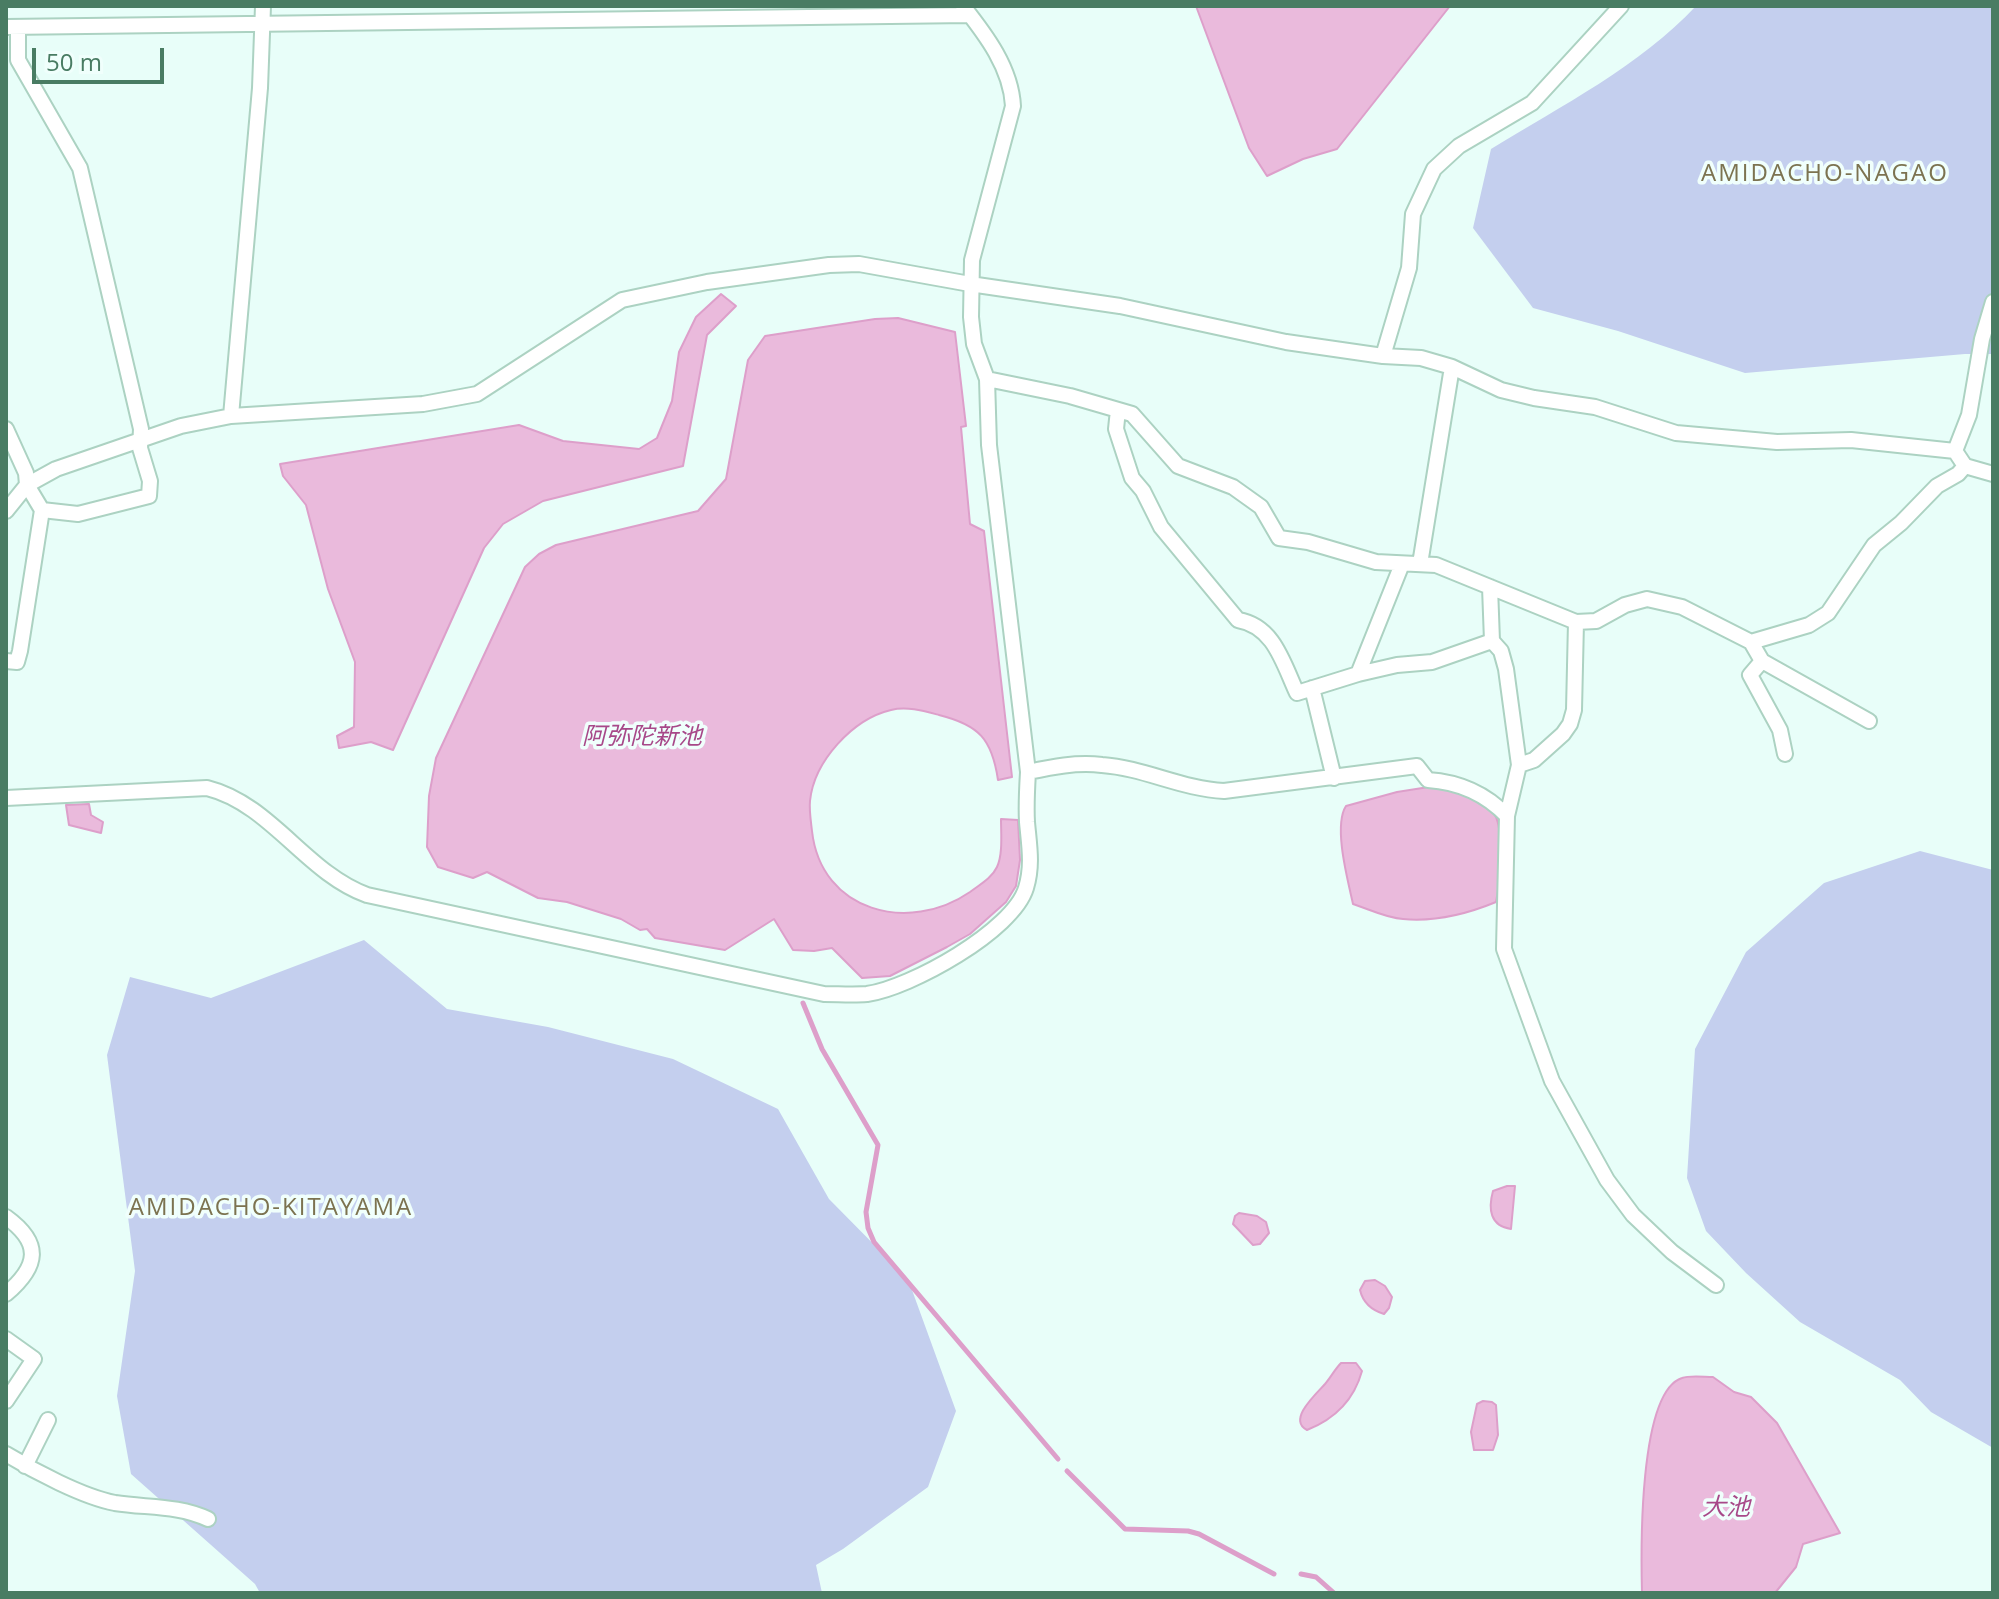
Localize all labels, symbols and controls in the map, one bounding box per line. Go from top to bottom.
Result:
scale bar [36,32,168,82]
text: 50 m [46,45,102,78]
district label: AMIDACHO-NAGAO [1701,160,1949,188]
water label: 阿弥陀新池 [582,723,702,751]
district label: AMIDACHO-KITAYAMA [129,1194,413,1222]
water label: 大池 [1702,1494,1750,1522]

